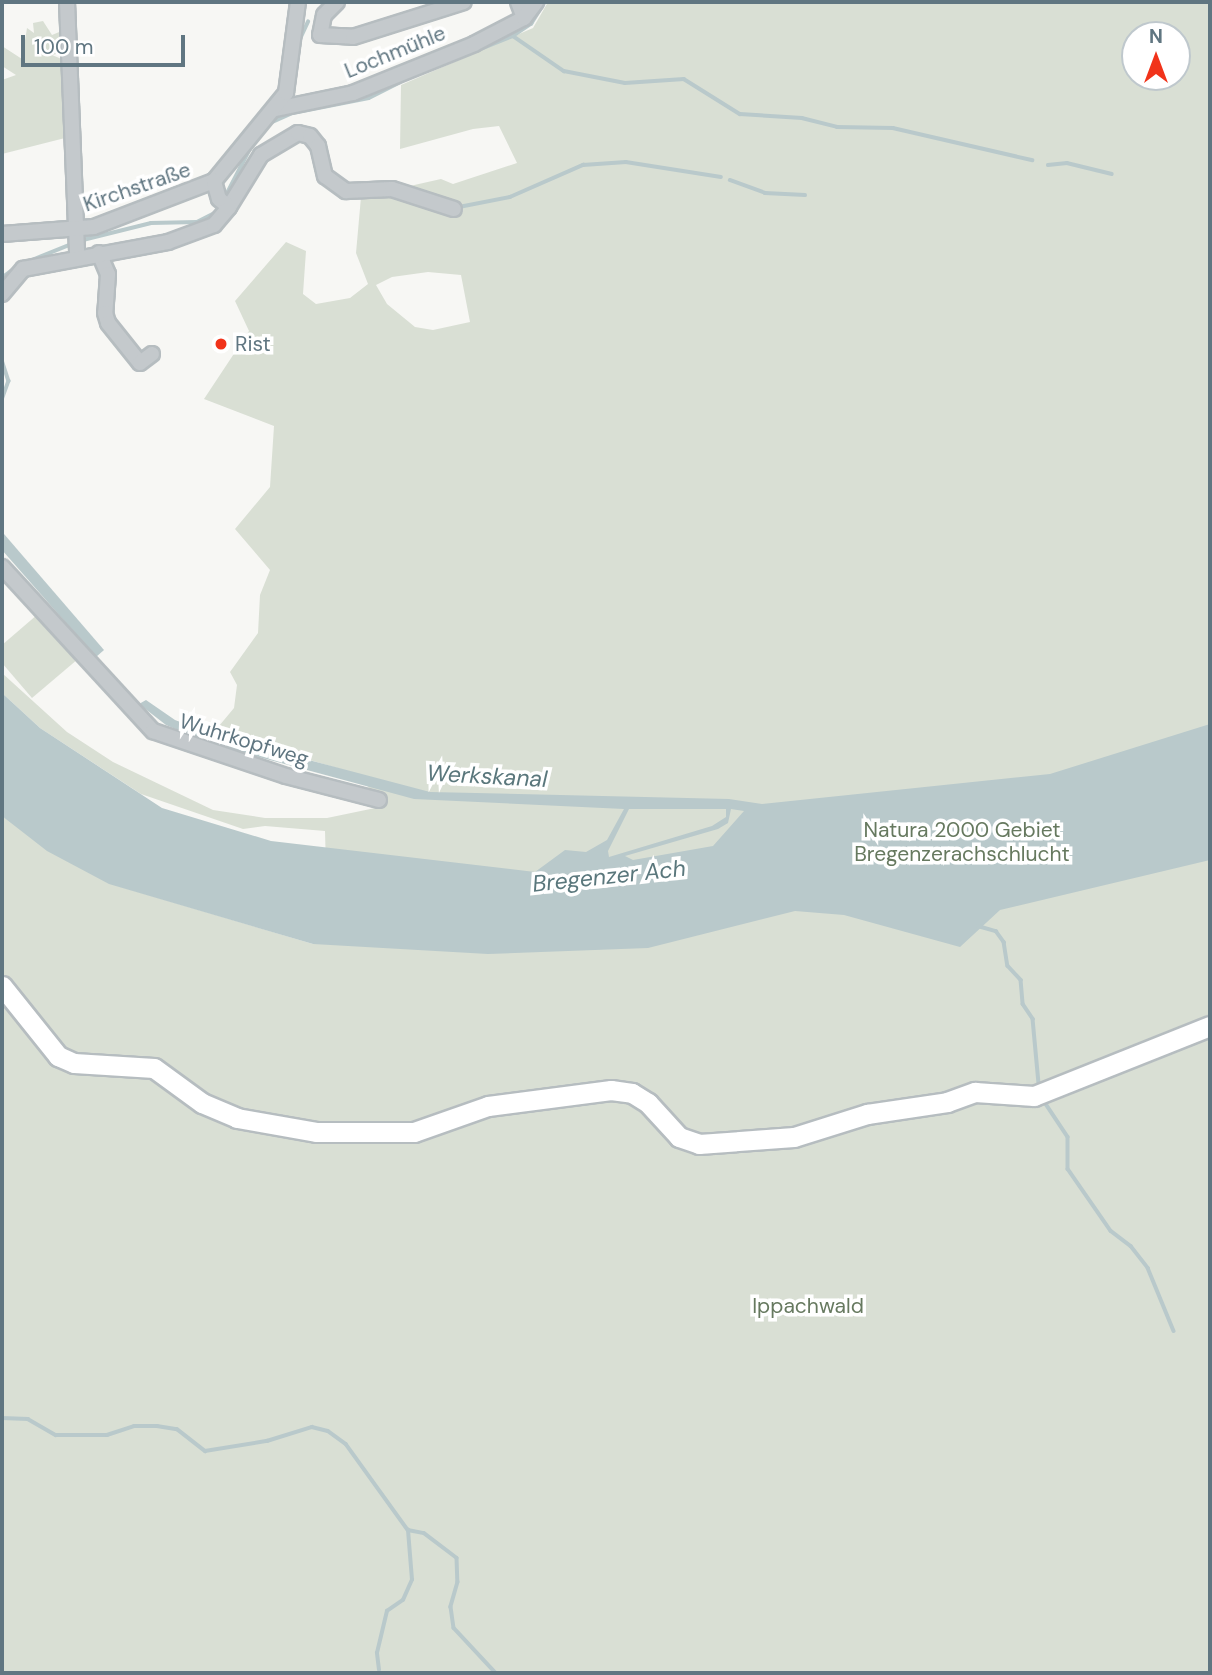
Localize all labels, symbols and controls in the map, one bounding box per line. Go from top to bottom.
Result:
street label: Lochmühle [341,20,449,84]
scale bar [24,21,189,65]
north arrow [1121,21,1191,91]
text: N [1149,24,1163,49]
text: 100 m [34,33,94,61]
street label: Kirchstraße [80,157,194,217]
place label: Rist [235,331,271,357]
marker: Rist [213,336,229,352]
street label: Wuhrkopfweg [176,708,312,772]
water label: Werkskanal [426,759,548,793]
park label: Natura 2000 Gebiet Bregenzerachschlucht [854,817,1070,867]
water label: Bregenzer Ach [531,854,687,898]
park label: Ippachwald [752,1293,864,1319]

